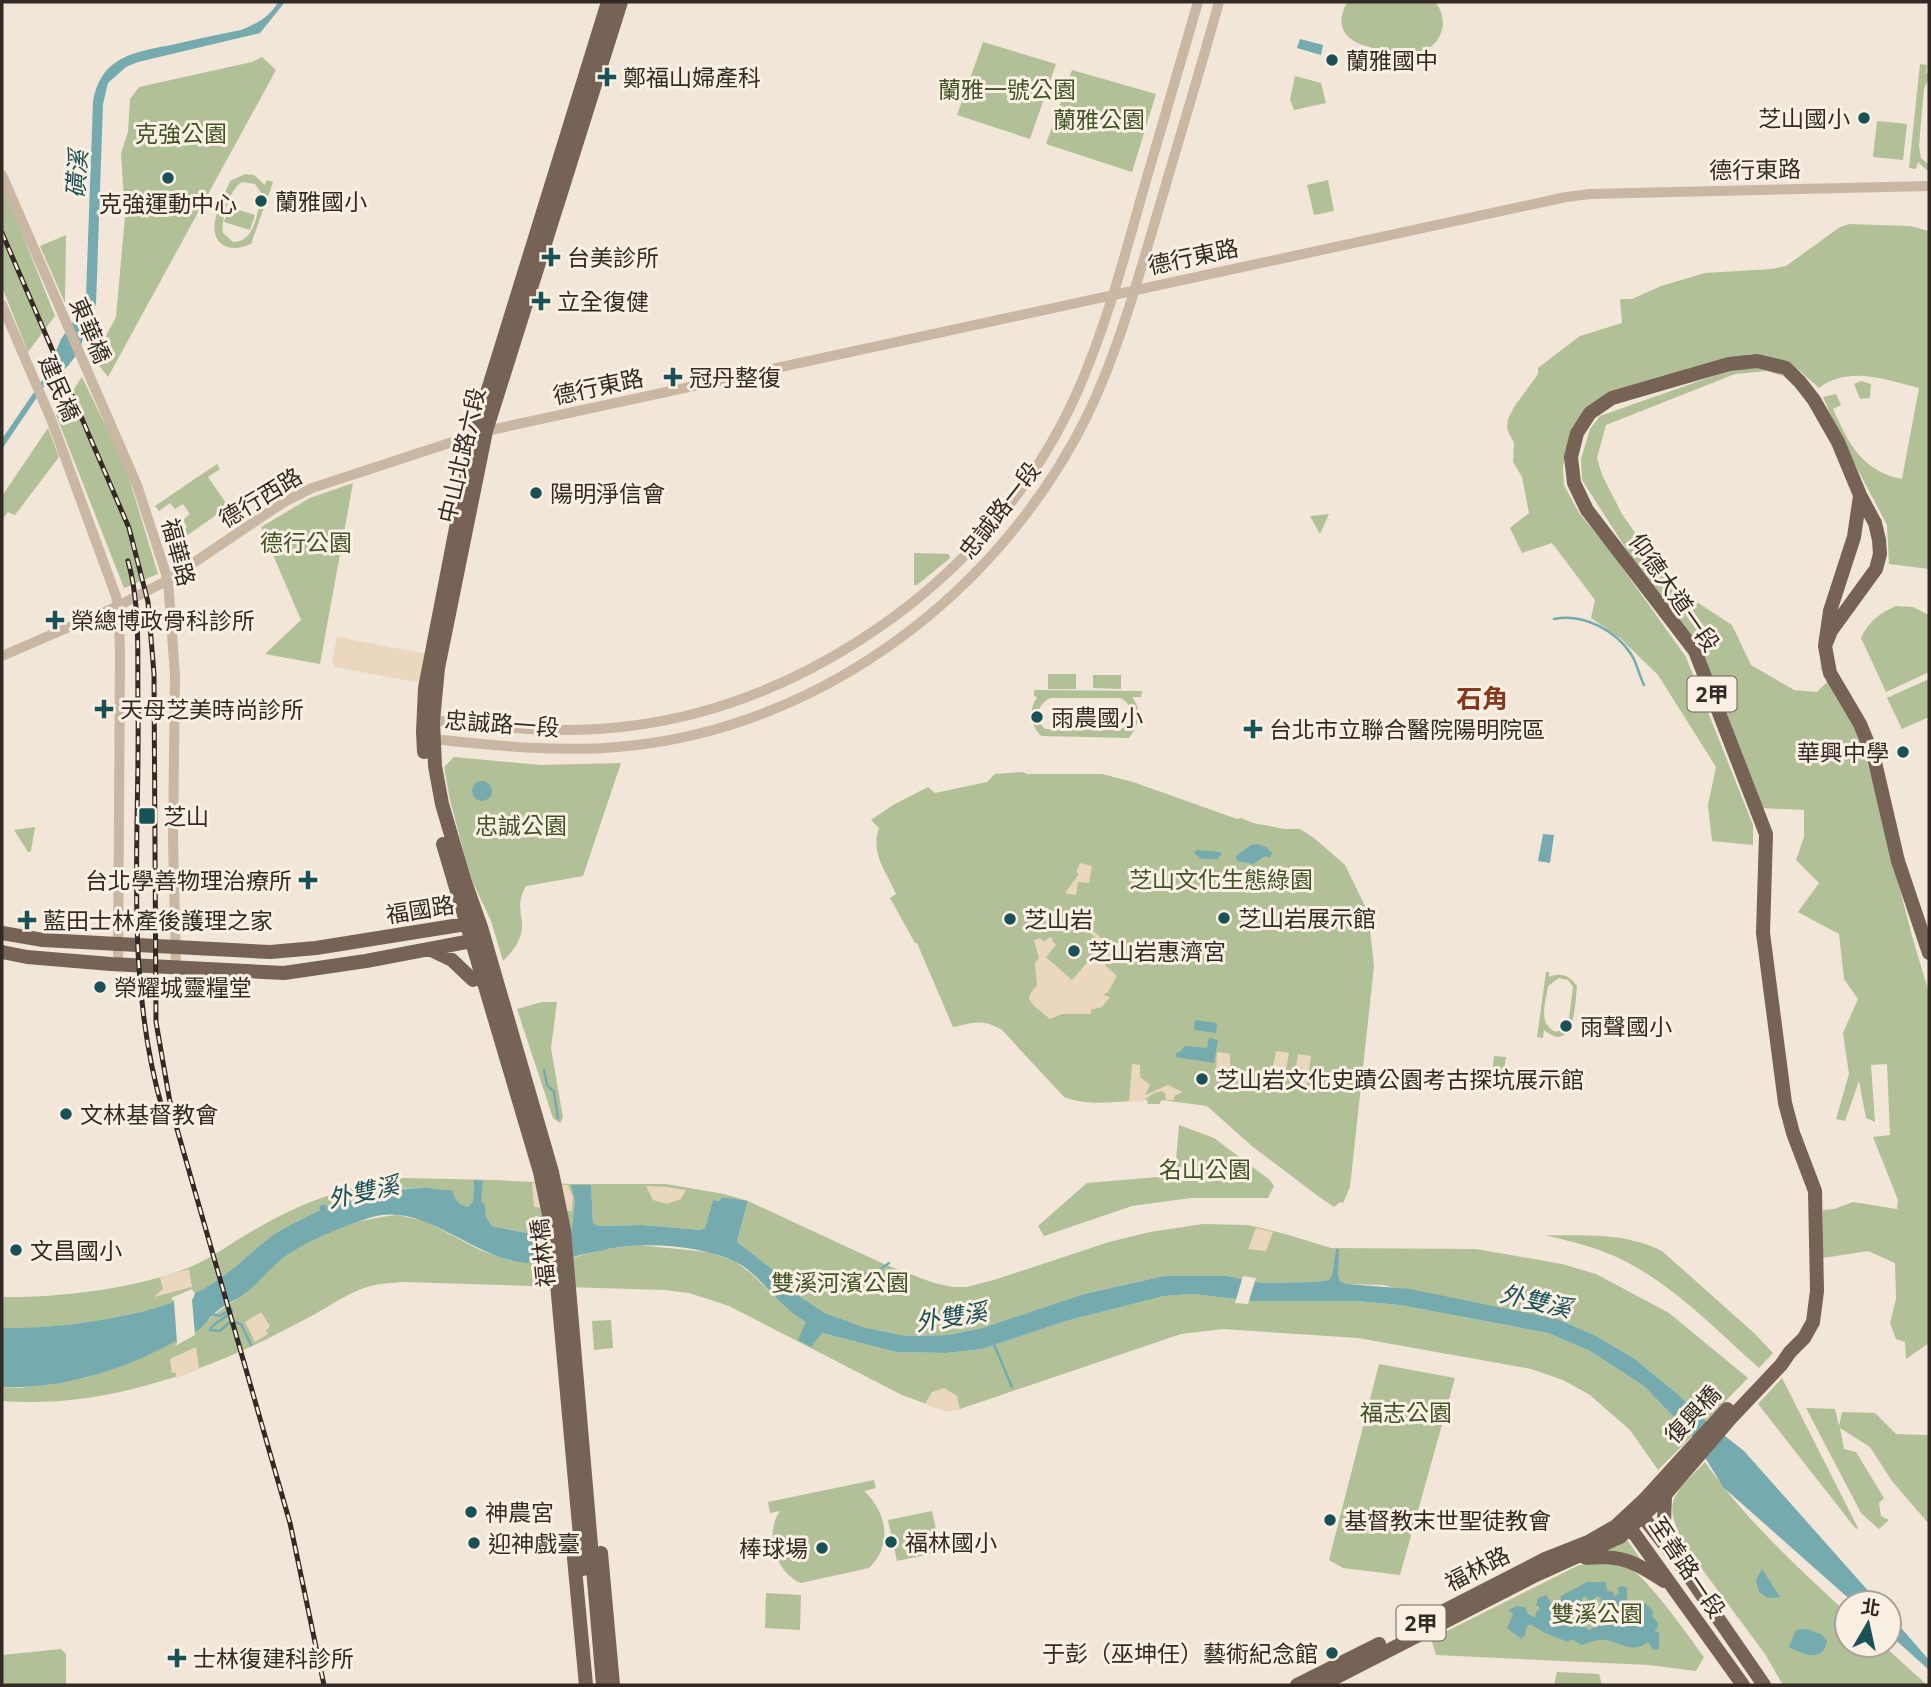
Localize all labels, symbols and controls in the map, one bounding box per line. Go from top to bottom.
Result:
place label: 蘭雅國中 [1346,44,1438,76]
marker: 蘭雅國中 [1324,52,1340,68]
place label: 鄭福山婦產科 [623,61,761,93]
marker: 鄭福山婦產科 [597,67,617,87]
park label: 蘭雅一號公園 [938,73,1076,105]
place label: 芝山國小 [1758,102,1850,134]
park label: 蘭雅公園 [1053,103,1145,135]
marker: 芝山國小 [1856,110,1872,126]
park label: 克強公園 [135,117,227,149]
water label: 磺溪 [58,146,94,199]
street label: 德行東路 [1709,152,1801,186]
marker: 克強運動中心 [160,170,176,186]
place label: 蘭雅國小 [275,185,367,217]
place label: 克強運動中心 [99,187,237,219]
marker: 蘭雅國小 [253,193,269,209]
street label: 德行東路 [1145,231,1241,281]
place label: 台美診所 [567,241,659,273]
marker: 台美診所 [541,247,561,267]
place label: 立全復健 [557,285,649,317]
marker: 立全復健 [531,291,551,311]
street label: 東華橋 [63,292,119,368]
street label: 建民橋 [32,350,88,426]
street label: 德行東路 [550,361,646,411]
place label: 冠丹整復 [689,361,781,393]
marker: 冠丹整復 [663,367,683,387]
street label: 中山北路六段 [430,384,492,526]
street label: 忠誠路一段 [951,455,1047,565]
street label: 德行西路 [212,460,308,534]
place label: 陽明淨信會 [550,477,665,509]
marker: 陽明淨信會 [528,485,544,501]
street label: 福華路 [155,515,203,589]
park label: 德行公園 [260,526,352,558]
street label: 仰德大道一段 [1622,526,1728,658]
place label: 榮總博政骨科診所 [71,604,255,636]
marker: 榮總博政骨科診所 [45,610,65,630]
road number: 2甲 [1688,676,1736,712]
district label: 石角 [1456,680,1508,716]
place label: 天母芝美時尚診所 [120,693,304,725]
marker: 天母芝美時尚診所 [94,699,114,719]
place label: 雨農國小 [1051,701,1143,733]
street label: 忠誠路一段 [444,703,560,743]
marker: 雨農國小 [1029,709,1045,725]
place label: 台北市立聯合醫院陽明院區 [1269,713,1545,745]
marker: 台北市立聯合醫院陽明院區 [1243,719,1263,739]
place label: 華興中學 [1797,736,1889,768]
marker: 華興中學 [1895,744,1911,760]
place label: 芝山 [163,800,209,832]
marker: 芝山 [137,806,157,826]
park label: 忠誠公園 [475,809,567,841]
park label: 芝山文化生態綠園 [1129,863,1313,895]
place label: 台北學善物理治療所 [85,864,292,896]
marker: 台北學善物理治療所 [298,870,318,890]
street label: 福國路 [383,888,457,930]
place label: 芝山岩展示館 [1238,902,1376,934]
place label: 芝山岩 [1024,903,1093,935]
place label: 藍田士林產後護理之家 [43,904,273,936]
marker: 藍田士林產後護理之家 [17,910,37,930]
marker: 芝山岩展示館 [1216,910,1232,926]
marker: 芝山岩 [1002,911,1018,927]
place label: 芝山岩惠濟宮 [1088,935,1226,967]
marker: 芝山岩惠濟宮 [1066,943,1082,959]
place label: 榮耀城靈糧堂 [114,971,252,1003]
marker: 榮耀城靈糧堂 [92,979,108,995]
place label: 雨聲國小 [1580,1010,1672,1042]
marker: 雨聲國小 [1558,1018,1574,1034]
place label: 芝山岩文化史蹟公園考古探坑展示館 [1216,1063,1584,1095]
marker: 芝山岩文化史蹟公園考古探坑展示館 [1194,1071,1210,1087]
place label: 文林基督教會 [80,1098,218,1130]
marker: 文林基督教會 [58,1106,74,1122]
park label: 名山公園 [1159,1153,1251,1185]
water label: 外雙溪 [324,1167,405,1215]
street label: 福林橋 [522,1217,562,1289]
place label: 文昌國小 [30,1234,122,1266]
marker: 文昌國小 [8,1242,24,1258]
park label: 雙溪河濱公園 [771,1266,909,1298]
water label: 外雙溪 [1497,1276,1578,1325]
water label: 外雙溪 [913,1294,992,1338]
street label: 復興橋 [1657,1378,1727,1450]
park label: 福志公園 [1360,1396,1452,1428]
place label: 神農宮 [485,1496,554,1528]
marker: 神農宮 [463,1504,479,1520]
place label: 基督教末世聖徒教會 [1344,1504,1551,1536]
street label: 至善路一段 [1643,1510,1733,1624]
marker: 基督教末世聖徒教會 [1322,1512,1338,1528]
place label: 福林國小 [905,1526,997,1558]
place label: 迎神戲臺 [488,1527,580,1559]
place label: 棒球場 [739,1532,808,1564]
marker: 福林國小 [883,1534,899,1550]
marker: 迎神戲臺 [466,1535,482,1551]
street label: 福林路 [1439,1538,1515,1598]
marker: 棒球場 [814,1540,830,1556]
north arrow [1833,1589,1903,1659]
text: 北 [1859,1593,1882,1622]
park label: 雙溪公園 [1551,1597,1643,1629]
road number: 2甲 [1396,1606,1446,1640]
place label: 于彭（巫坤任）藝術紀念館 [1042,1637,1318,1669]
place label: 士林復建科診所 [193,1642,354,1674]
marker: 于彭（巫坤任）藝術紀念館 [1324,1645,1340,1661]
marker: 士林復建科診所 [167,1648,187,1668]

